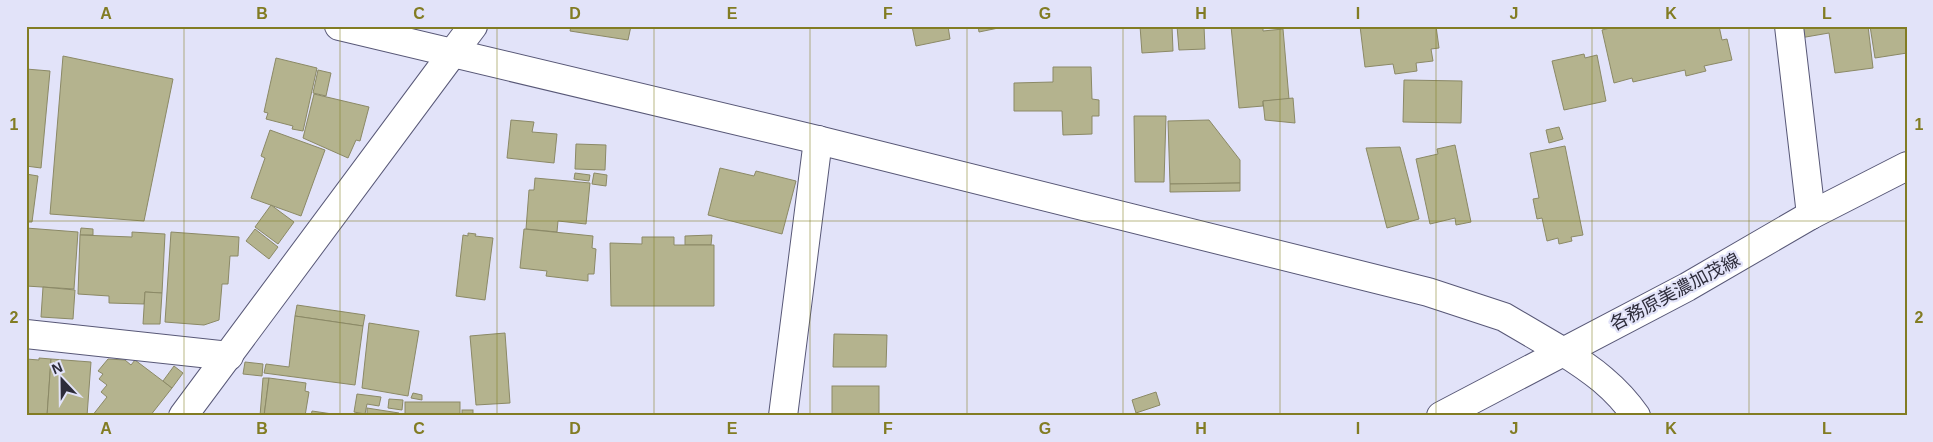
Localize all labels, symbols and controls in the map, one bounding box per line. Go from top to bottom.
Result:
text: A [100,5,112,22]
text: B [256,5,268,22]
text: C [413,5,425,22]
text: D [569,5,581,22]
text: E [727,5,738,22]
text: F [883,5,893,22]
text: G [1039,5,1051,22]
text: H [1195,5,1207,22]
text: I [1356,5,1360,22]
text: J [1510,5,1518,22]
text: K [1665,5,1677,22]
text: L [1822,5,1832,22]
text: 1 [10,116,19,133]
text: 1 [1915,116,1924,133]
street label: 各務原美濃加茂線 [1607,249,1743,335]
text: 2 [10,309,19,326]
text: 2 [1915,309,1924,326]
north arrow [38,354,88,404]
text: N [49,359,65,377]
text: A [100,420,112,437]
text: B [256,420,268,437]
text: C [413,420,425,437]
text: D [569,420,581,437]
text: E [727,420,738,437]
text: F [883,420,893,437]
text: G [1039,420,1051,437]
text: H [1195,420,1207,437]
text: I [1356,420,1360,437]
text: J [1510,420,1518,437]
text: K [1665,420,1677,437]
text: L [1822,420,1832,437]

